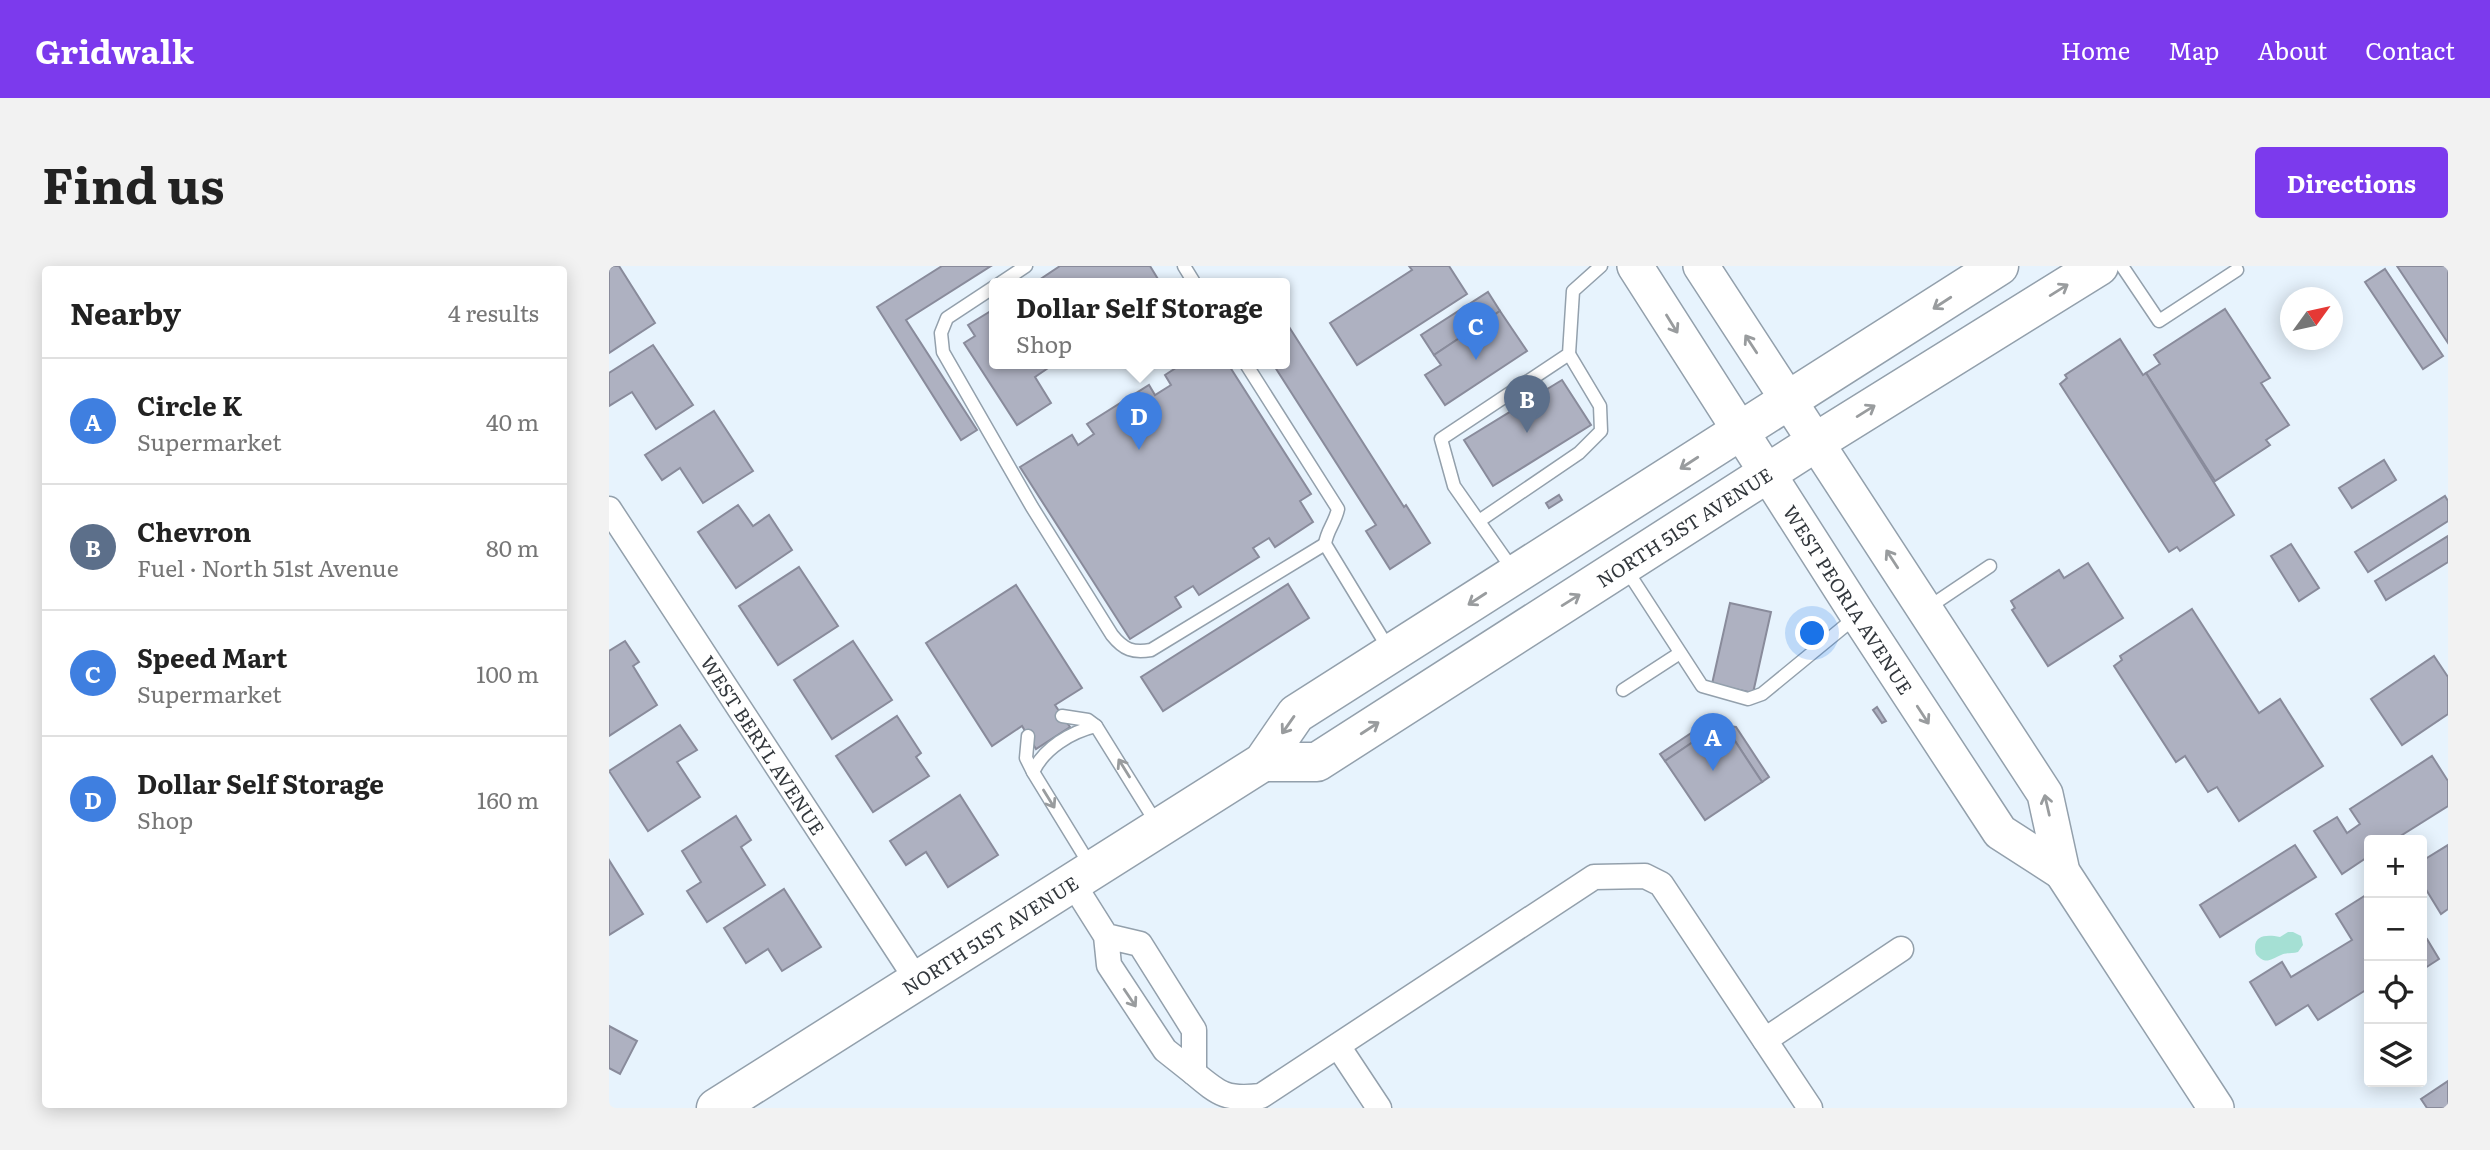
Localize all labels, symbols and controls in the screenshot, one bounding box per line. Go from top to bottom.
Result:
text: Gridwalk [35,25,194,74]
text: Home [2061,32,2130,67]
text: Map [2168,32,2219,67]
text: About [2257,32,2327,67]
text: Contact [2365,32,2455,67]
text: Find us [42,146,225,219]
button: Directions [2255,147,2448,218]
popup [989,278,1290,369]
one-way arrow [2049,283,2069,297]
text: Dollar Self Storage [1016,287,1263,326]
north arrow [2280,287,2343,350]
text: Nearby [70,290,181,334]
text: 4 results [448,295,539,329]
one-way arrow [1933,295,1952,310]
pin: C [1453,302,1499,360]
one-way arrow [1665,313,1679,333]
text: Shop [1016,326,1072,360]
one-way arrow [1744,334,1758,354]
pin: B [1504,375,1550,433]
text: Circle K [137,385,242,424]
pin: D [1116,392,1162,450]
text: A [84,404,102,438]
text: 40 m [486,404,539,438]
one-way arrow [1856,404,1876,418]
text: Supermarket [137,424,281,458]
one-way arrow [1680,457,1700,471]
street label: NORTH 51ST AVENUE [1591,460,1777,593]
street label: WEST PEORIA AVENUE [1777,499,1920,700]
text: Chevron [137,511,251,550]
text: B [85,530,101,564]
text: 80 m [486,530,539,564]
text: Fuel · North 51st Avenue [137,550,399,584]
one-way arrow [1885,550,1899,569]
one-way arrow [1468,591,1487,606]
one-way arrow [1560,593,1580,607]
your location [1795,616,1829,650]
text: Speed Mart [137,637,287,676]
street label: WEST BERYL AVENUE [694,650,832,840]
text: C [85,656,101,690]
text: 100 m [476,656,539,690]
text: Supermarket [137,676,281,710]
one-way arrow [1916,705,1930,724]
pin: A [1690,713,1736,771]
one-way arrow [1281,714,1295,734]
one-way arrow [1360,720,1379,735]
one-way arrow [1117,759,1131,779]
text: Dollar Self Storage [137,763,384,802]
text: D [84,782,102,816]
text: 160 m [477,782,539,816]
one-way arrow [1043,788,1057,808]
one-way arrow [2040,794,2054,817]
text: Shop [137,802,193,836]
map controls [2364,835,2427,1087]
button: + [2364,835,2427,898]
street label: NORTH 51ST AVENUE [896,868,1083,1001]
button: − [2364,898,2427,961]
button: locate [2364,961,2427,1024]
one-way arrow [1123,988,1137,1007]
button: layers [2364,1024,2427,1087]

